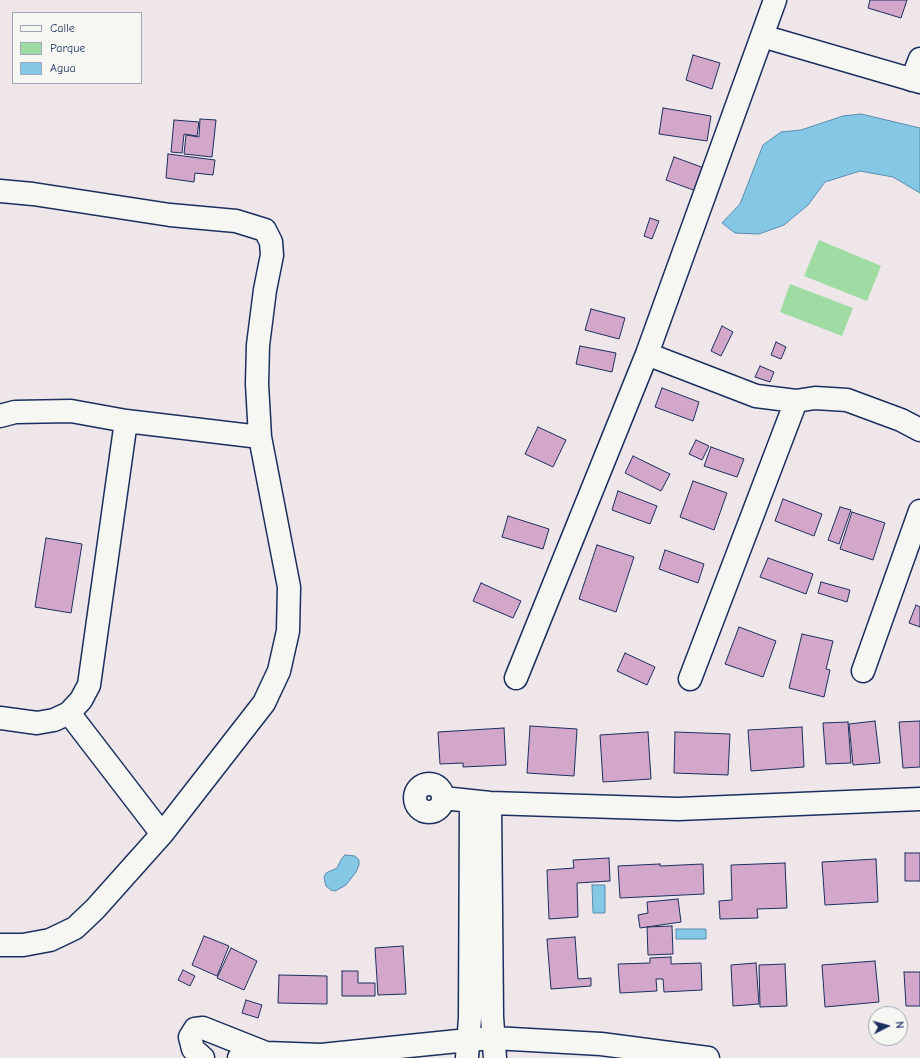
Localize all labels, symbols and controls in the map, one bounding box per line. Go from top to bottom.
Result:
legend [12,12,142,84]
text: Calle [50,21,75,35]
text: Parque [50,41,85,55]
text: Agua [50,61,76,75]
north arrow [868,1006,908,1046]
text: N [893,1021,906,1029]

